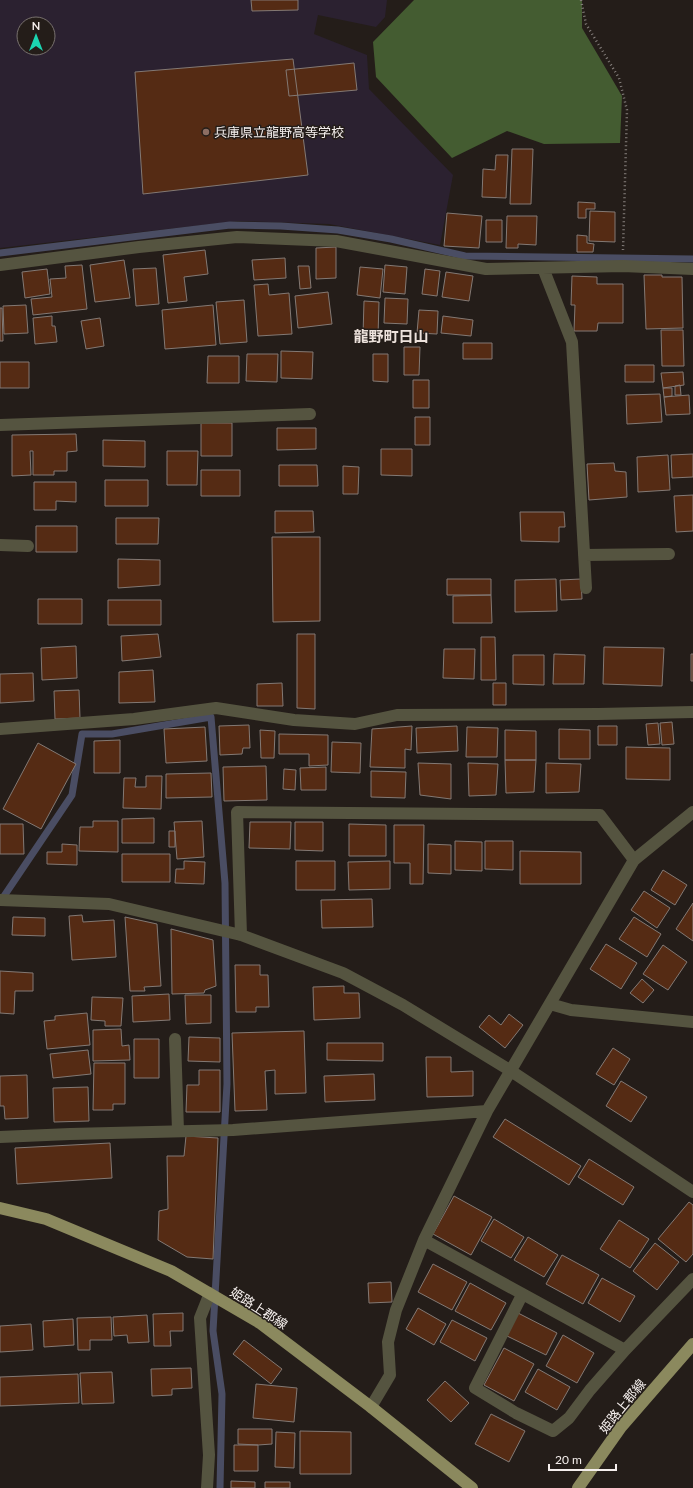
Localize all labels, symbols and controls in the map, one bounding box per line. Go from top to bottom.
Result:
north arrow [16,16,56,56]
text: N [32,19,40,32]
place label: 兵庫県立龍野高等学校 [214,124,344,140]
marker: 兵庫県立龍野高等学校 [201,127,211,137]
district label: 龍野町日山 [353,327,429,345]
street label: 姫路上郡線 [227,1284,291,1332]
street label: 姫路上郡線 [595,1376,649,1436]
scale bar [549,1446,616,1472]
text: 20 m [555,1452,582,1467]

